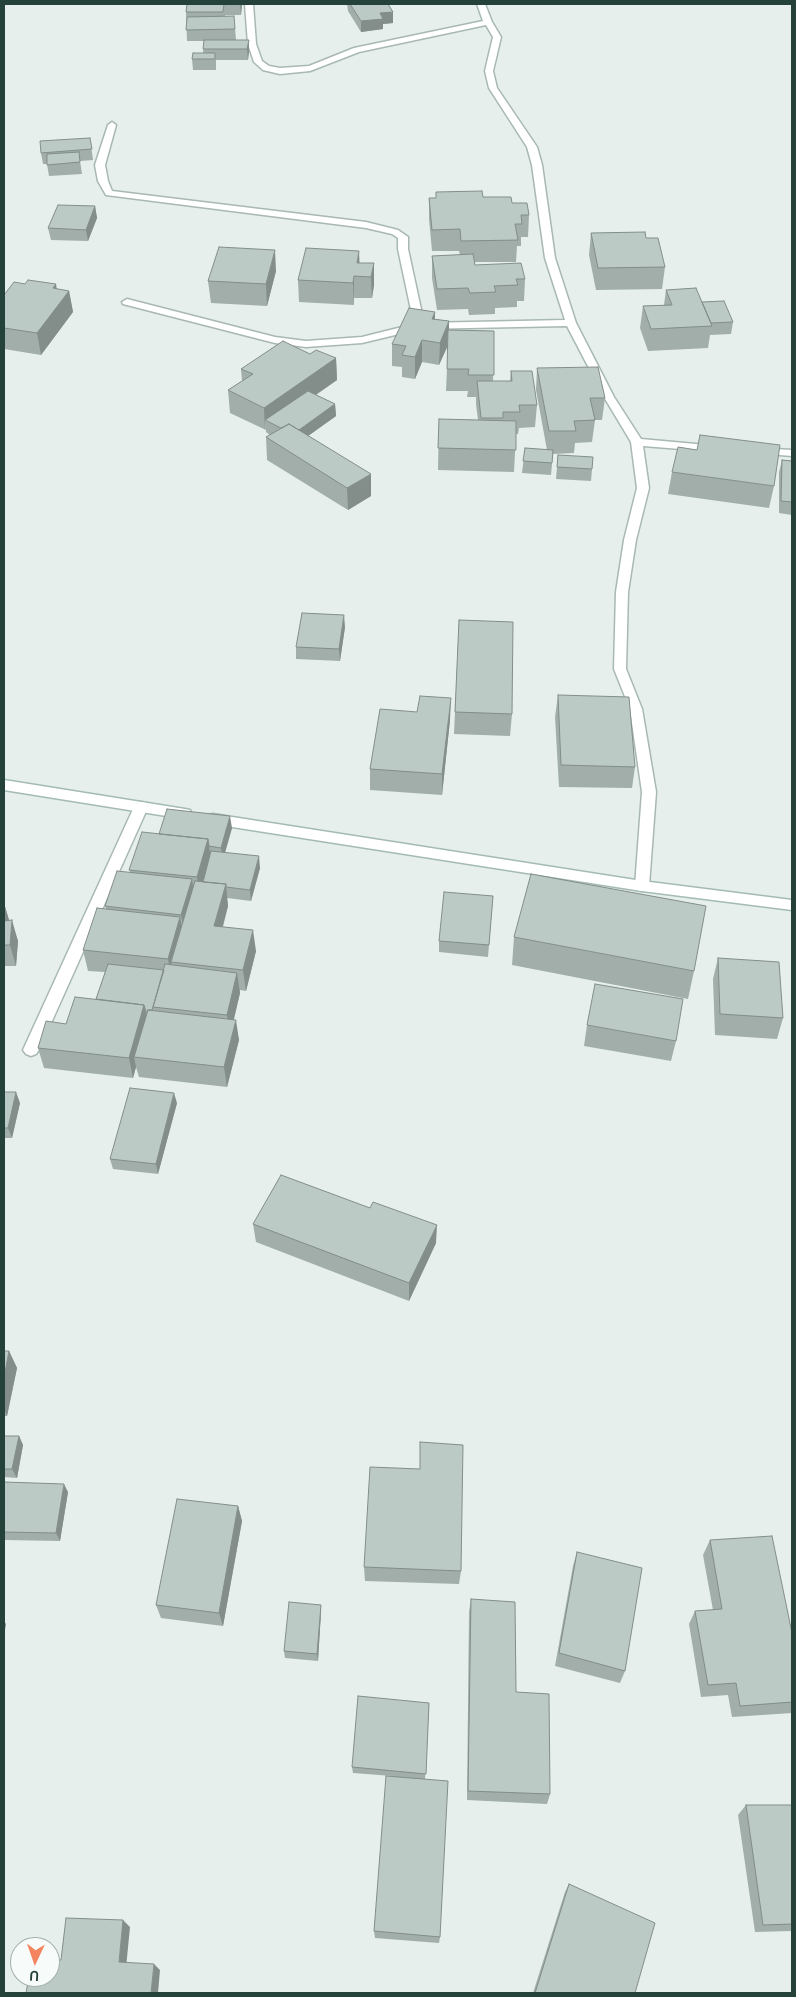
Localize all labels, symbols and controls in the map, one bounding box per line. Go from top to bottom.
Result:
north arrow [10,1937,60,1987]
text: U [29,1967,40,1985]

